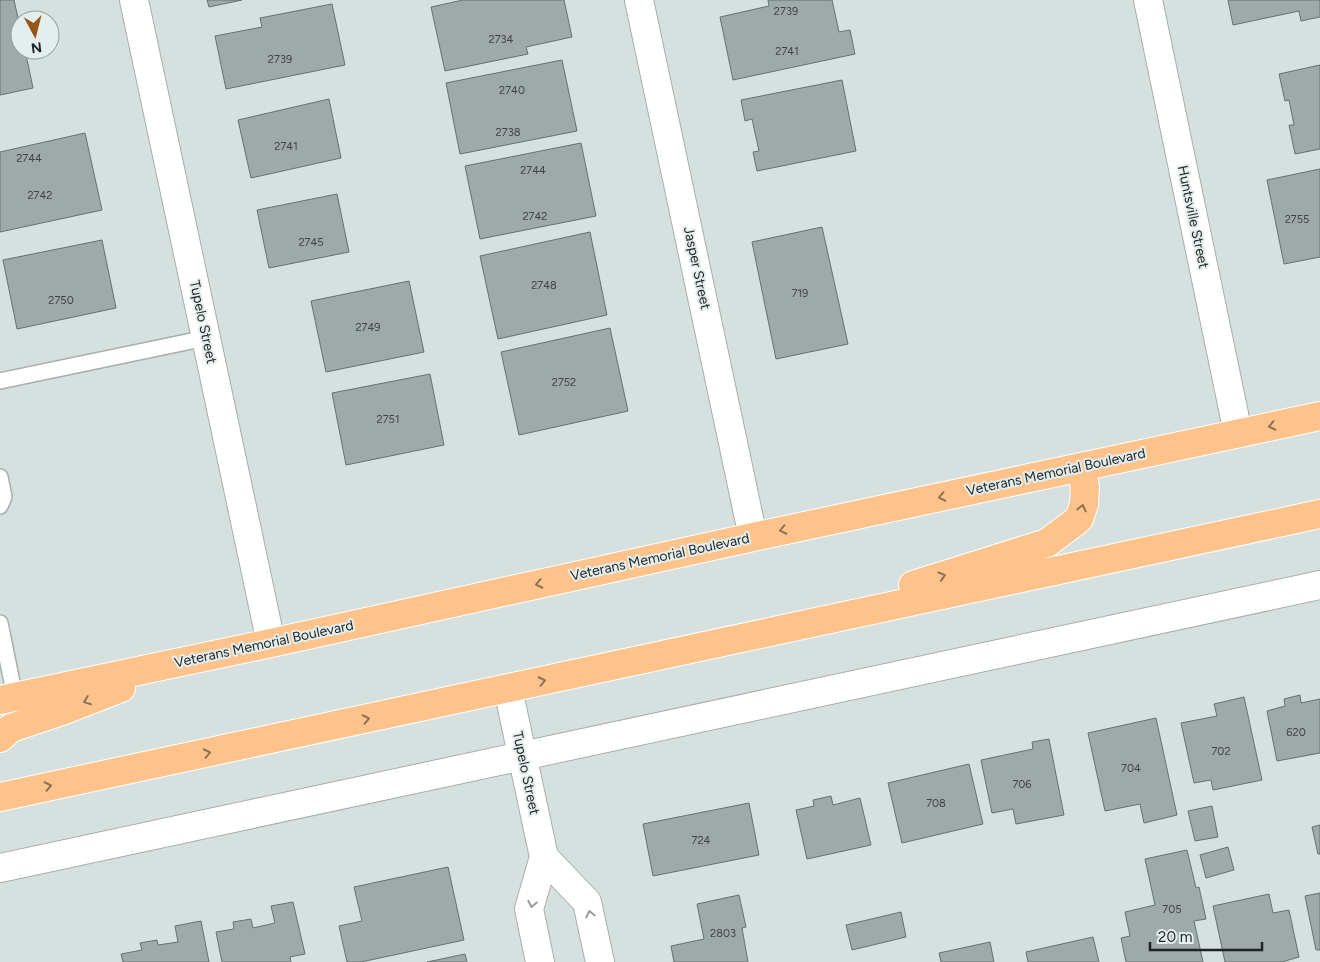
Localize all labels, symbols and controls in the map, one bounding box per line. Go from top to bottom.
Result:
house number: 2739 [774,5,798,18]
north arrow [10,10,60,60]
house number: 2734 [489,33,514,46]
text: N [30,38,43,57]
house number: 2741 [775,45,799,58]
house number: 2739 [268,53,292,66]
house number: 2740 [499,84,525,97]
house number: 2738 [496,126,521,139]
house number: 2741 [274,140,298,153]
house number: 2744 [16,152,42,165]
house number: 2744 [520,164,546,177]
street label: Huntsville Street [1174,164,1212,270]
house number: 2742 [27,189,53,202]
house number: 2742 [522,210,548,223]
house number: 2755 [1285,213,1309,226]
street label: Jasper Street [680,225,714,311]
house number: 2745 [298,236,324,249]
street label: Tupelo Street [186,279,220,365]
house number: 2748 [531,279,557,292]
house number: 719 [792,287,808,300]
house number: 2750 [48,294,74,307]
house number: 2749 [355,321,381,334]
house number: 2752 [552,376,576,389]
house number: 2751 [377,413,399,426]
one-way arrow [1268,420,1277,431]
street label: Veterans Memorial Boulevard [965,445,1147,499]
one-way arrow [938,491,947,501]
one-way arrow [1076,503,1087,512]
one-way arrow [779,525,788,535]
street label: Veterans Memorial Boulevard [569,530,751,584]
one-way arrow [937,571,945,581]
one-way arrow [535,578,544,589]
street label: Veterans Memorial Boulevard [173,617,355,671]
one-way arrow [537,677,546,687]
one-way arrow [83,696,91,706]
one-way arrow [361,714,370,725]
house number: 620 [1286,726,1306,739]
street label: Tupelo Street [509,730,543,816]
house number: 702 [1211,745,1231,758]
one-way arrow [202,748,211,759]
house number: 704 [1121,762,1141,775]
house number: 706 [1012,778,1032,791]
one-way arrow [43,782,52,792]
house number: 708 [926,797,946,810]
house number: 724 [692,834,711,847]
one-way arrow [527,899,537,908]
house number: 705 [1162,903,1182,916]
one-way arrow [585,910,596,919]
scale bar [1150,920,1262,952]
house number: 2803 [710,927,736,940]
text: 20 m [1158,928,1192,946]

